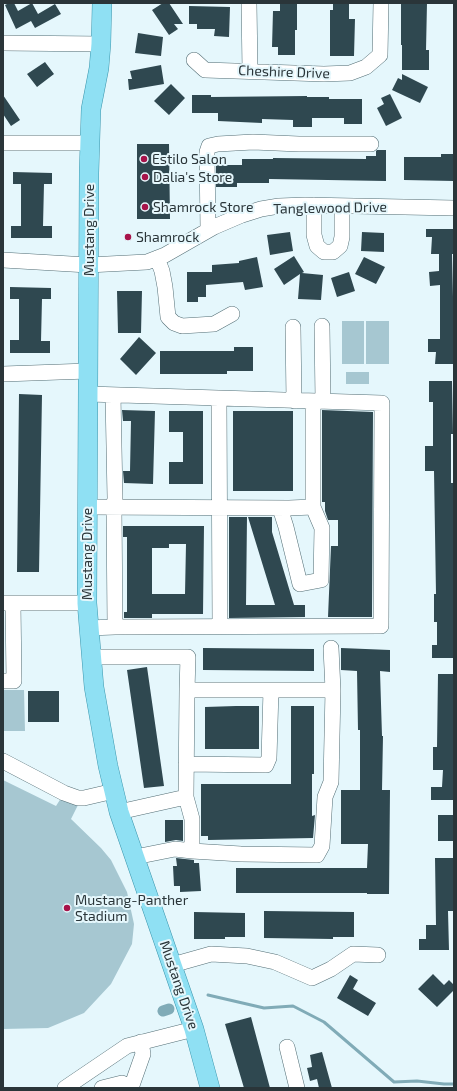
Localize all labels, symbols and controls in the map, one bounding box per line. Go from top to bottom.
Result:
street label: Cheshire Drive [238,62,330,82]
place label: Estilo Salon [152,151,227,167]
marker: Estilo Salon [139,154,149,164]
place label: Dalia's Store [153,169,232,185]
marker: Dalia's Store [140,172,150,182]
street label: Mustang Drive [81,184,97,276]
place label: Shamrock Store [153,199,253,215]
street label: Tanglewood Drive [273,199,387,217]
marker: Shamrock Store [140,202,150,212]
place label: Shamrock [136,229,199,245]
marker: Shamrock [123,232,133,242]
street label: Mustang Drive [79,508,95,600]
place label: Mustang-Panther Stadium [75,892,188,924]
marker: Mustang-Panther Stadium [62,903,72,913]
street label: Mustang Drive [156,938,202,1032]

